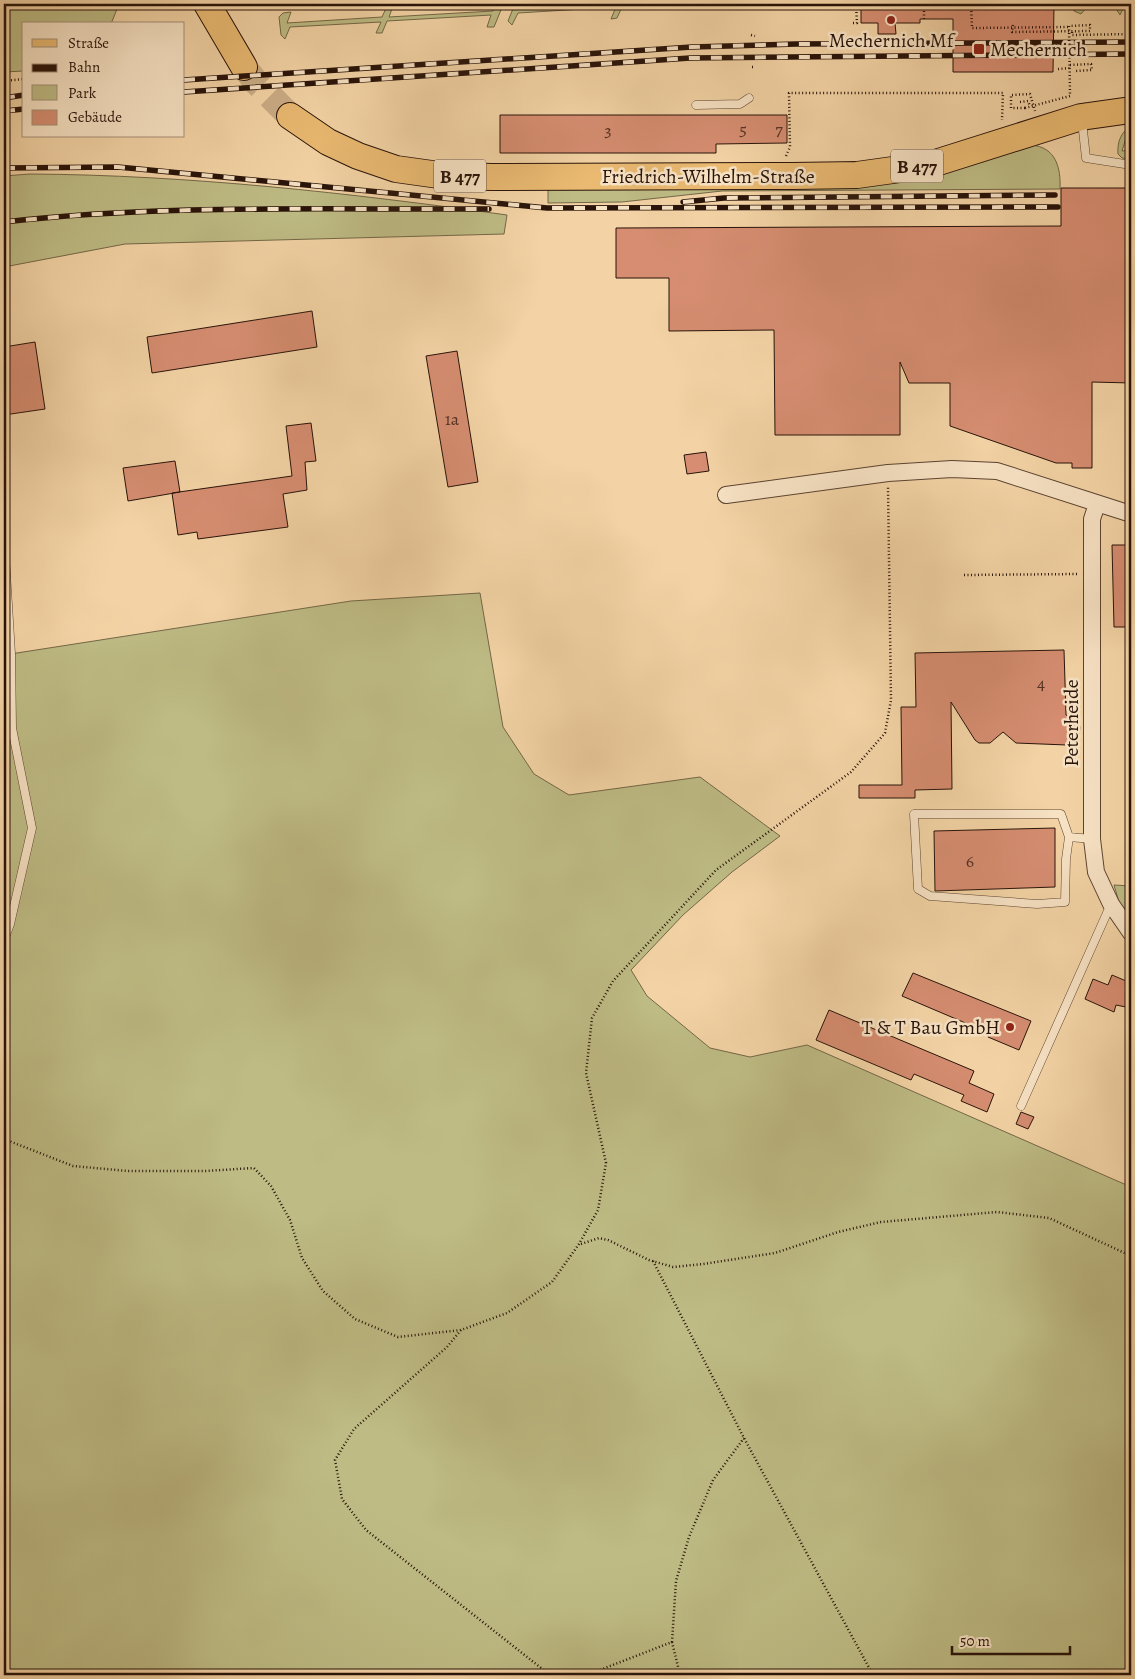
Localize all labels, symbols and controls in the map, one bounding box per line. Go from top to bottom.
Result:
marker: Mechernich Mf [885,14,897,26]
legend [22,22,185,138]
place label: Mechernich Mf [829,27,957,54]
text: Straße [68,33,109,53]
place label: Mechernich [990,36,1087,63]
marker: Mechernich [972,42,986,56]
text: Bahn [68,57,100,77]
text: Park [68,83,97,103]
text: Gebäude [68,107,122,127]
house number: 5 [739,117,747,141]
house number: 7 [775,117,783,141]
house number: 3 [604,118,612,142]
road number: B 477 [891,150,943,182]
road number: B 477 [434,160,486,192]
street label: Friedrich-Wilhelm-Straße [601,163,815,190]
house number: 1a [445,407,460,431]
house number: 4 [1037,671,1045,695]
street label: Peterheide [1058,679,1085,767]
house number: 6 [966,849,974,873]
place label: T & T Bau GmbH [862,1014,1000,1041]
marker: T & T Bau GmbH [1004,1021,1016,1033]
scale bar [952,1624,1070,1656]
text: 50 m [960,1631,990,1651]

